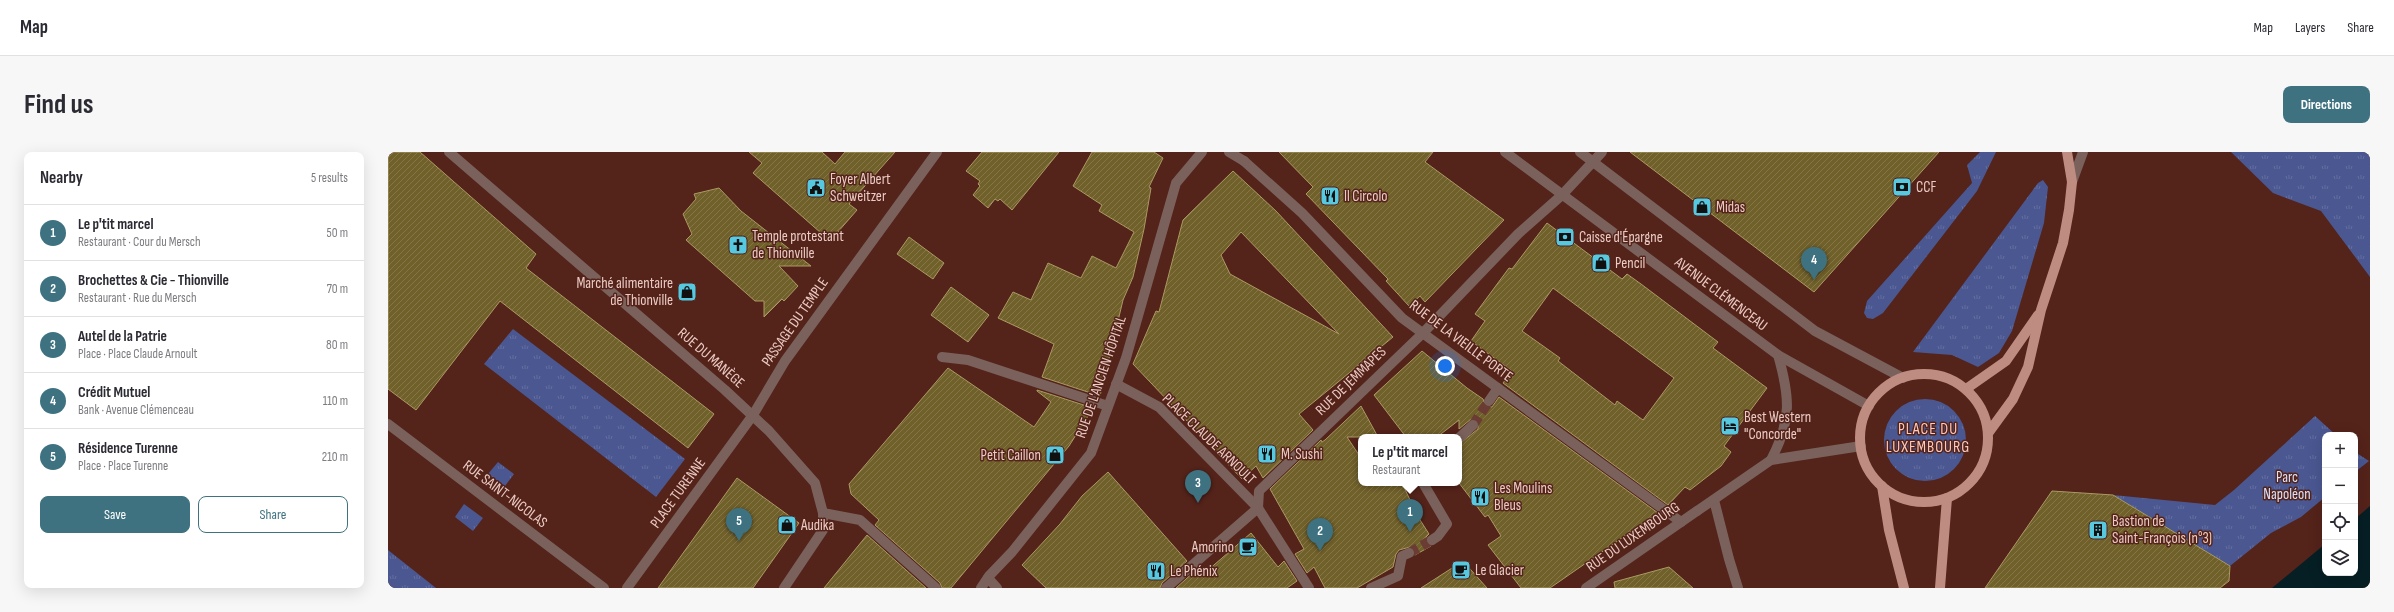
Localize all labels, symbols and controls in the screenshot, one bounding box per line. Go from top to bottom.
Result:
text: Map [20,16,48,39]
text: Map [2253,19,2273,36]
text: Layers [2295,19,2325,36]
text: Share [2347,19,2374,36]
button: Directions [2283,86,2370,123]
text: Find us [24,88,93,121]
text: Nearby [40,168,83,188]
text: 5 results [311,170,348,186]
place label: Foyer Albert Schweitzer [830,170,891,206]
bank icon: CCF [1891,176,1913,198]
public building icon: Foyer Albert Schweitzer [805,177,827,199]
place label: CCF [1916,178,1936,197]
restaurant icon: Il Circolo [1319,185,1341,207]
place label: Il Circolo [1344,187,1388,206]
shop icon: Midas [1691,196,1713,218]
place label: Midas [1716,198,1745,217]
text: Le p'tit marcel [78,215,153,234]
text: 1 [50,225,56,241]
text: 50 m [327,225,348,241]
bank icon: Caisse d'Épargne [1554,226,1576,248]
place label: Temple protestant de Thionville [752,227,844,263]
place label: Caisse d'Épargne [1579,228,1663,247]
text: Restaurant · Cour du Mersch [78,234,201,250]
church icon: Temple protestant de Thionville [727,234,749,256]
pin: 4 [1801,247,1827,280]
shop icon: Pencil [1590,252,1612,274]
street label: AVENUE CLÉMENCEAU [1670,252,1771,335]
place label: Pencil [1615,254,1645,273]
text: Brochettes & Cie - Thionville [78,271,229,290]
place label: Marché alimentaire de Thionville [576,274,673,310]
street label: PASSAGE DU TEMPLE [757,274,833,370]
text: 2 [50,281,56,297]
text: 70 m [327,281,348,297]
shop icon: Marché alimentaire de Thionville [676,281,698,303]
text: Restaurant · Rue du Mersch [78,290,197,306]
street label: RUE DE LA VIEILLE PORTE [1406,296,1516,386]
street label: RUE DE L'ANCIEN HÔPITAL [1071,313,1131,441]
street label: RUE DU MANÈGE [674,324,748,392]
text: Autel de la Patrie [78,327,167,346]
text: 3 [50,337,56,353]
text: 80 m [326,337,348,353]
street label: RUE DE JEMMAPES [1312,342,1390,420]
text: Place · Place Claude Arnoult [78,346,198,362]
your location [1435,356,1455,376]
text: Crédit Mutuel [78,383,150,402]
street label: PLACE CLAUDE ARNOULT [1158,389,1260,489]
text: 4 [50,393,56,409]
text: 110 m [323,393,348,409]
text: Bank · Avenue Clémenceau [78,402,194,418]
place label: Best Western "Concorde" [1744,408,1811,444]
hotel icon: Best Western "Concorde" [1719,415,1741,437]
district label: PLACE DU LUXEMBOURG [1886,420,1970,457]
map controls [2322,432,2358,576]
button: + [2322,432,2358,468]
popup [1358,434,1462,486]
text: Résidence Turenne [78,439,178,458]
restaurant icon: M. Sushi [1256,443,1278,465]
text: Le p'tit marcel [1372,443,1448,462]
shop icon: Petit Caillon [1044,444,1066,466]
place label: M. Sushi [1281,445,1323,464]
place label: Petit Caillon [981,446,1041,465]
text: 5 [50,449,56,465]
text: 210 m [322,449,348,465]
street label: PLACE TURENNE [646,454,710,532]
street label: RUE SAINT-NICOLAS [459,456,551,532]
text: Place · Place Turenne [78,458,168,474]
text: Restaurant [1372,462,1421,478]
park label: Parc Napoléon [2263,468,2311,504]
button: − [2322,468,2358,504]
pin: 3 [1185,470,1211,503]
place label: Les Moulins Bleus [1494,479,1552,515]
restaurant icon: Les Moulins Bleus [1469,486,1491,508]
button: Save [40,496,190,533]
button: Share [198,496,348,533]
street label: RUE DU LUXEMBOURG [1582,498,1684,576]
pin: 1 [1397,499,1423,532]
button: locate [2322,504,2358,540]
pin: 5 [726,508,752,541]
place label: Bastion de Saint-François (n°3) [2112,512,2212,548]
shop icon: Audika [776,514,798,536]
place label: Audika [800,516,834,535]
pin: 2 [1307,518,1333,551]
building icon: Bastion de Saint-François (n°3) [2087,519,2109,541]
cafe icon: Amorino [1237,536,1259,558]
place label: Amorino [1191,538,1234,557]
button: layers [2322,540,2358,576]
cafe icon: Le Glacier [1450,559,1472,581]
restaurant icon: Le Phénix [1145,560,1167,582]
place label: Le Glacier [1475,561,1525,580]
place label: Le Phénix [1170,562,1218,581]

